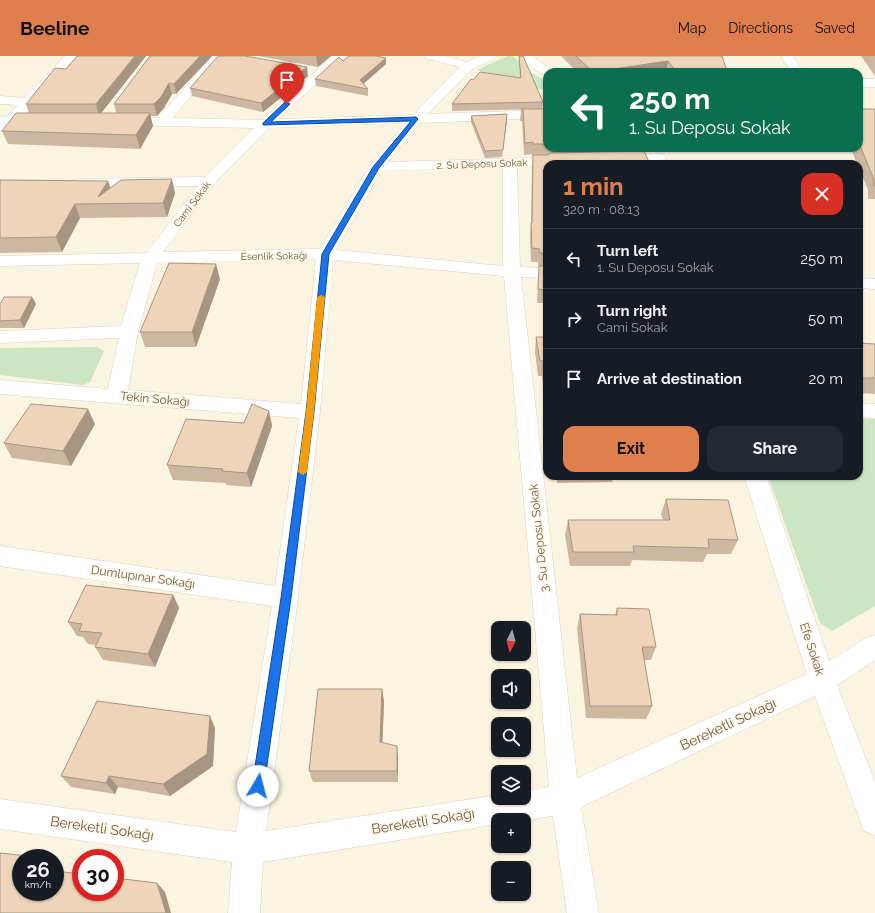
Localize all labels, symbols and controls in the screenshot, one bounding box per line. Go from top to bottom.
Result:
text: Beeline [20,17,89,39]
text: Map [678,20,706,36]
text: Directions [728,20,793,36]
text: Saved [815,20,855,36]
pin [270,63,304,104]
icon: arrive [276,69,298,91]
text: 250 m [629,83,710,116]
icon: left [563,84,615,136]
text: 1. Su Deposu Sokak [629,117,791,138]
street label: 2. Su Deposu Sokak [436,157,528,171]
text: 1 min [563,172,624,201]
button: close [801,173,843,215]
street label: Cami Sokak [171,178,213,229]
text: 320 m · 08:13 [563,202,640,217]
text: Turn left [597,242,658,260]
icon: left [563,248,585,270]
street label: Esenlik Sokağı [241,250,307,262]
text: 250 m [800,250,843,268]
text: 1. Su Deposu Sokak [597,260,714,275]
text: Turn right [597,302,667,320]
icon: right [563,308,585,330]
text: 50 m [808,310,843,328]
text: Cami Sokak [597,320,668,335]
icon: arrive [563,368,585,390]
text: Arrive at destination [597,370,742,388]
text: 20 m [808,370,843,388]
street label: Tekin Sokağı [120,389,190,409]
button: Exit [563,426,699,472]
button: Share [707,426,843,472]
street label: 3. Su Deposu Sokak [526,482,552,593]
street label: Dumlupınar Sokağı [90,563,196,591]
north arrow [491,621,531,661]
map controls [491,621,531,901]
street label: Efe Sokak [797,621,827,678]
button: sound [491,669,531,709]
street label: Bereketli Sokağı [677,695,779,753]
button: search [491,717,531,757]
position arrow [237,765,279,807]
button: layers [491,765,531,805]
street label: Bereketli Sokağı [370,805,476,837]
street label: Bereketli Sokağı [49,813,155,843]
button: + [491,813,531,853]
speed limit sign: 30 [72,849,124,901]
text: 26 [26,858,50,882]
button: − [491,861,531,901]
text: km/h [25,879,51,890]

